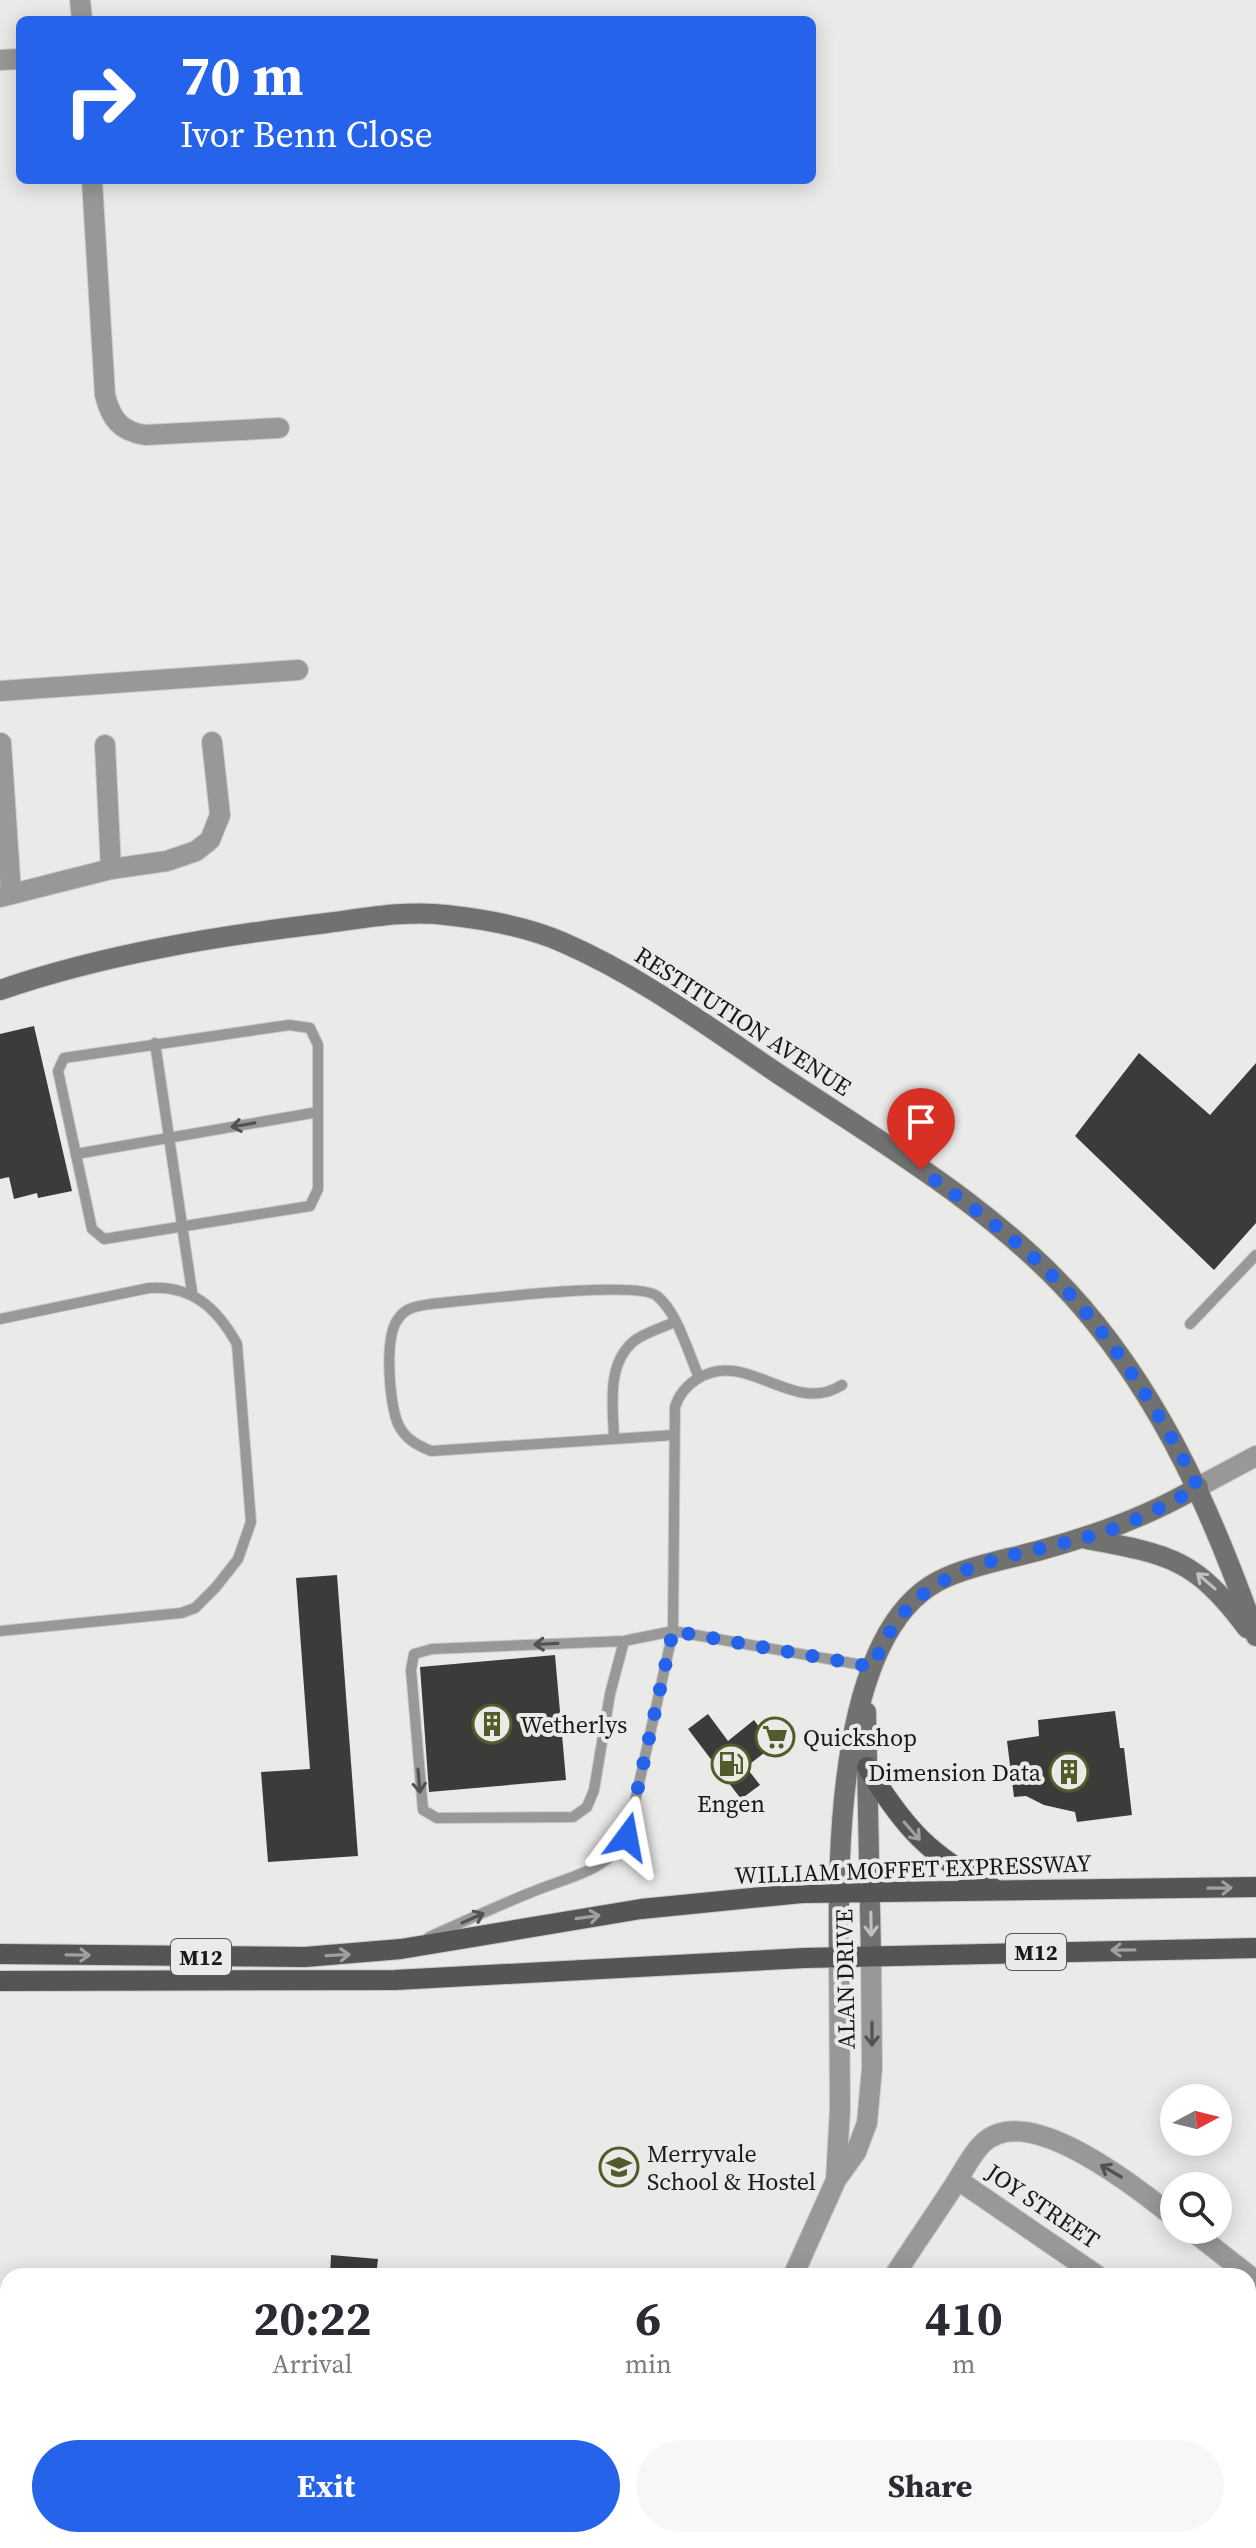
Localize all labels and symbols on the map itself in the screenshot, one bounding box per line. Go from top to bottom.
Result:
street label: RESTITUTION AVENUE [628,939,858,1103]
pin [887,1088,955,1170]
one-way arrow [231,1119,256,1134]
one-way arrow [1197,1572,1217,1590]
one-way arrow [533,1636,560,1651]
building icon: Wetherlys [471,1703,513,1745]
place label: Wetherlys [520,1708,627,1741]
supermarket icon: Quickshop [754,1716,796,1758]
place label: Quickshop [803,1721,917,1754]
fuel station icon: Engen [710,1743,752,1785]
building icon: Dimension Data [1048,1751,1090,1793]
place label: Dimension Data [868,1756,1042,1789]
one-way arrow [412,1767,427,1794]
place label: Engen [697,1787,765,1820]
position arrow [585,1795,669,1879]
one-way arrow [902,1820,920,1840]
street label: WILLIAM MOFFET EXPRESSWAY [734,1846,1092,1892]
one-way arrow [1206,1880,1233,1896]
one-way arrow [460,1909,484,1924]
one-way arrow [575,1909,601,1924]
street label: ALAN DRIVE [827,1909,863,2049]
one-way arrow [863,1910,878,1937]
road number: M12 [1006,1934,1066,1970]
road number: M12 [171,1939,231,1975]
one-way arrow [1110,1942,1137,1958]
one-way arrow [64,1947,91,1963]
one-way arrow [324,1947,351,1962]
one-way arrow [864,2020,880,2047]
north arrow [1160,2084,1232,2156]
place label: Merryvale School & Hostel [647,2137,816,2198]
school or university icon: Merryvale School & Hostel [598,2146,640,2188]
street label: JOY STREET [979,2155,1107,2256]
one-way arrow [1100,2163,1123,2179]

